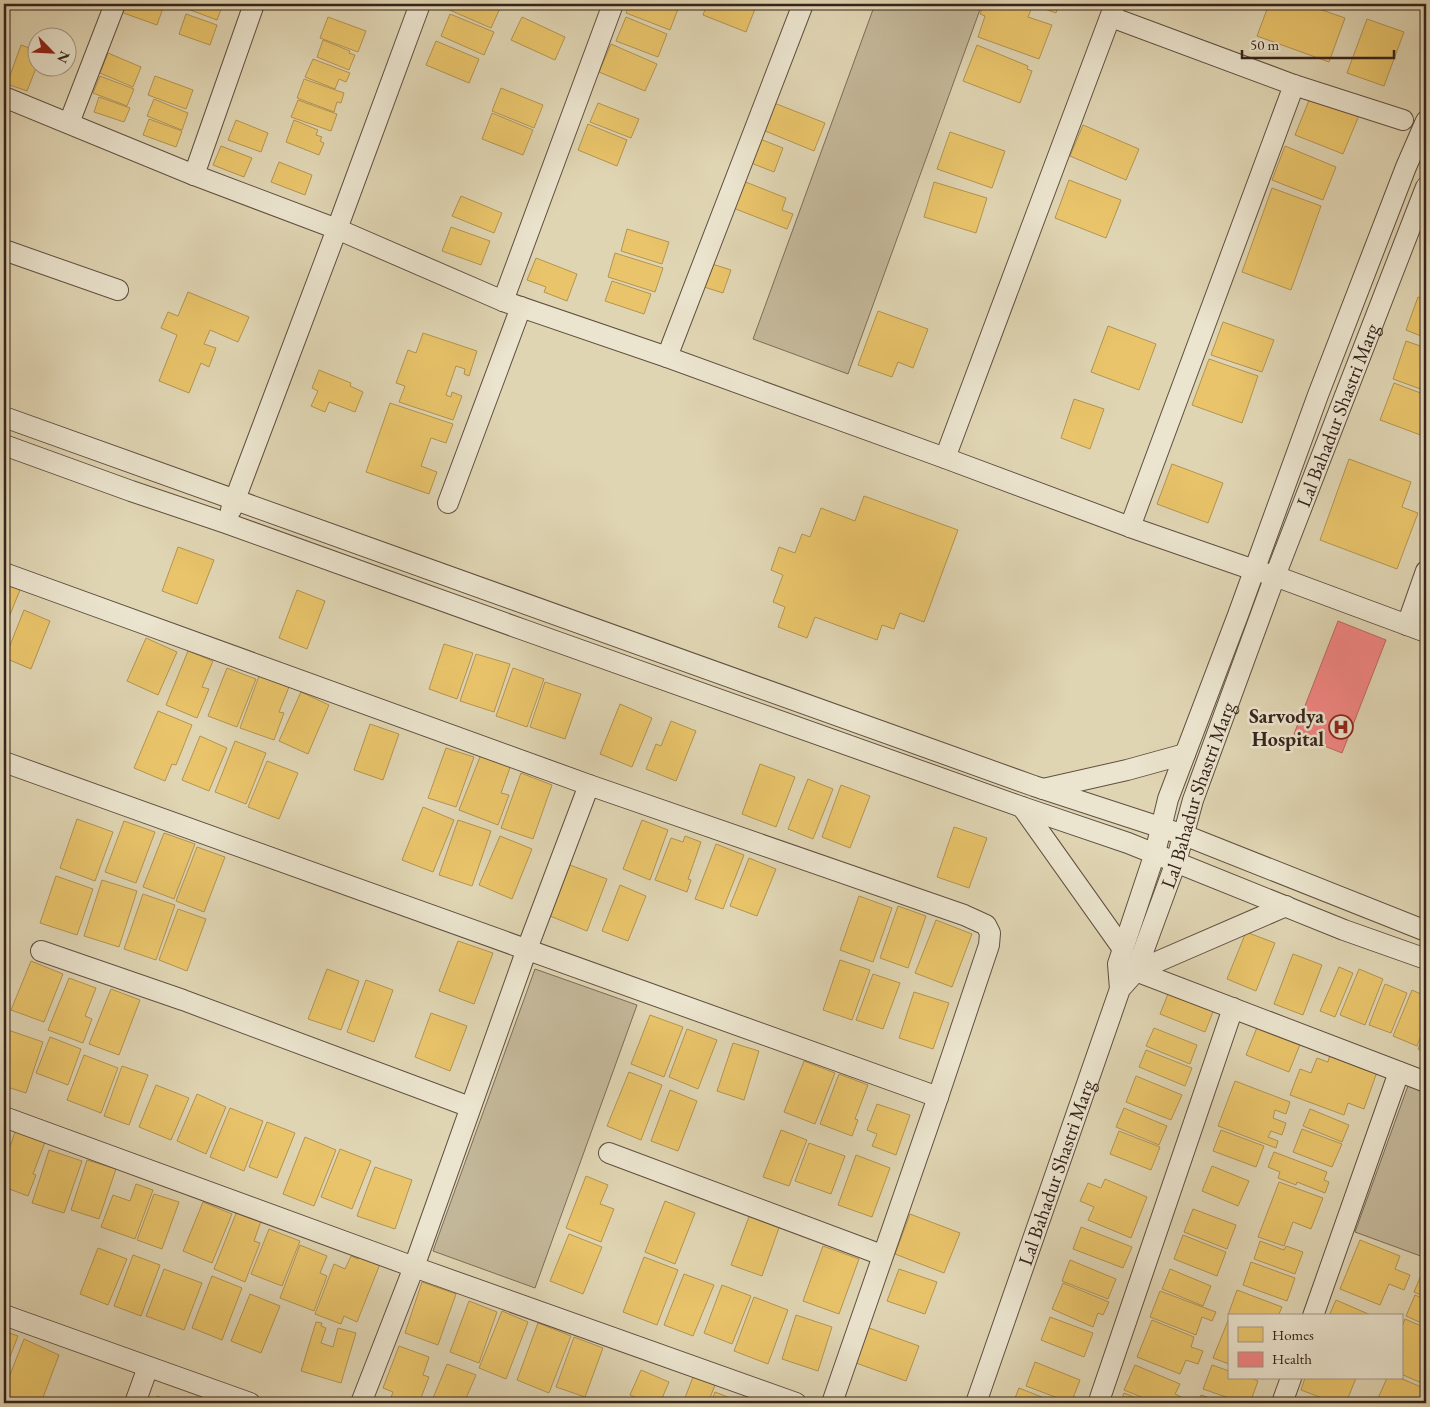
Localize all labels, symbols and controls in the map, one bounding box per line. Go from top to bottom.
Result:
north arrow [28,28,78,78]
scale bar [1242,28,1395,60]
text: 50 m [1250,35,1279,54]
text: N [53,48,74,67]
street label: Lal Bahadur Shastri Marg [1290,319,1385,511]
street label: Lal Bahadur Shastri Marg [1155,698,1241,892]
place label: Sarvodya Hospital [1249,703,1324,752]
hospital icon: Sarvodya Hospital [1328,714,1354,740]
street label: Lal Bahadur Shastri Marg [1012,1076,1101,1269]
legend [1228,1314,1402,1380]
text: Homes [1272,1325,1314,1344]
text: Health [1272,1349,1312,1368]

